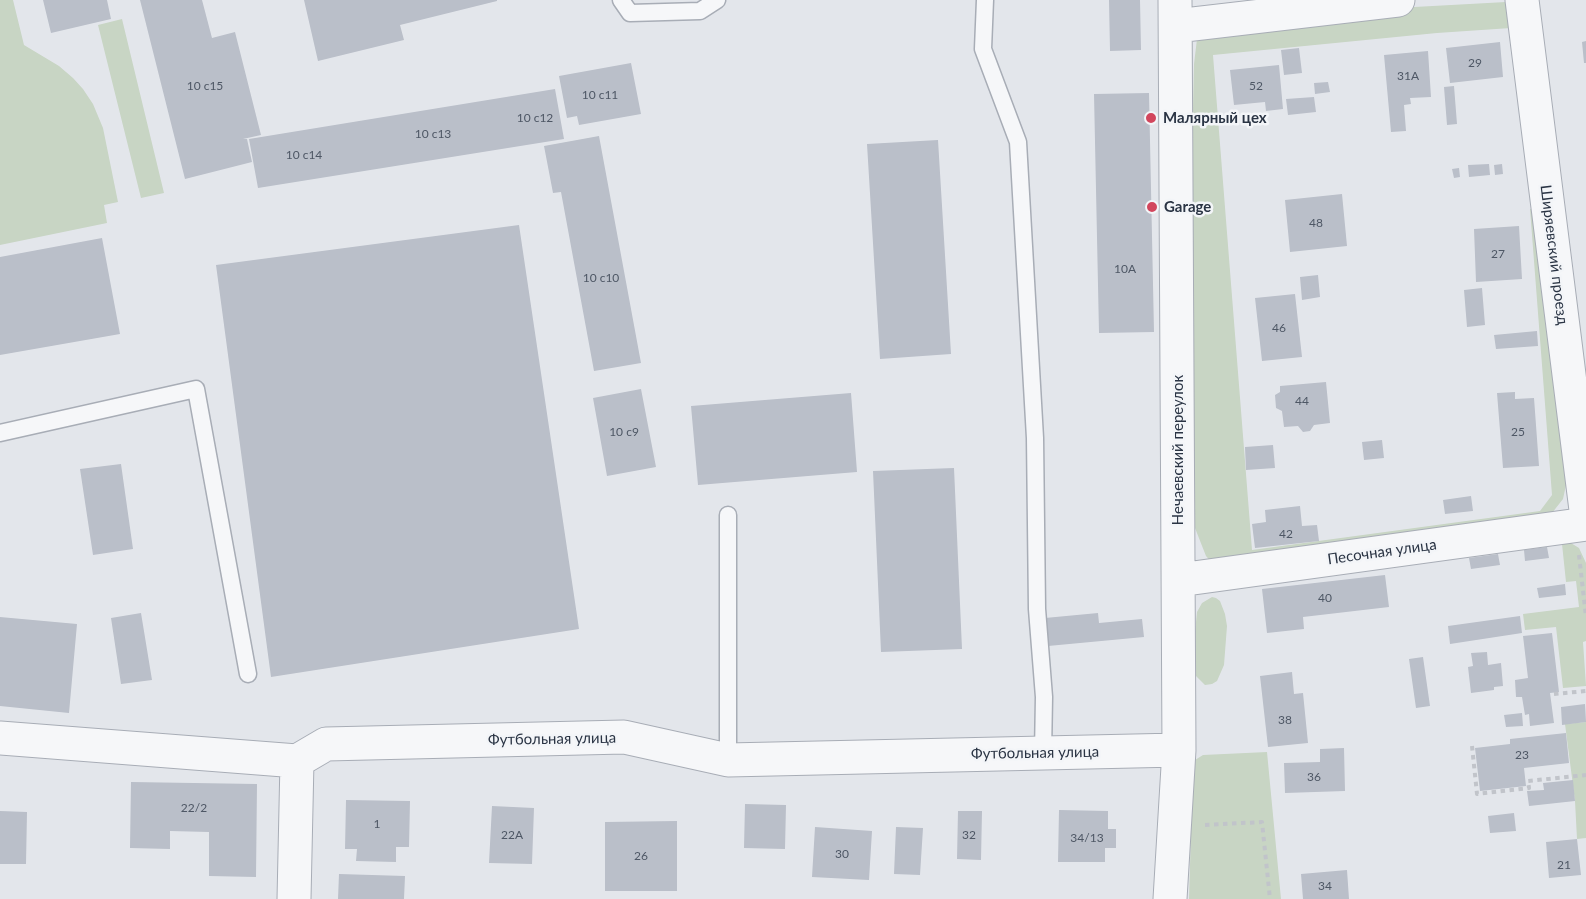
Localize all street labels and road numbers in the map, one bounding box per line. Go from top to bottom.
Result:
street label: Ширяевский проезд [1536,184,1572,326]
street label: Нечаевский переулок [1169,375,1187,525]
street label: Песочная улица [1326,535,1438,569]
street label: Футбольная улица [488,729,616,749]
street label: Футбольная улица [971,743,1099,763]

